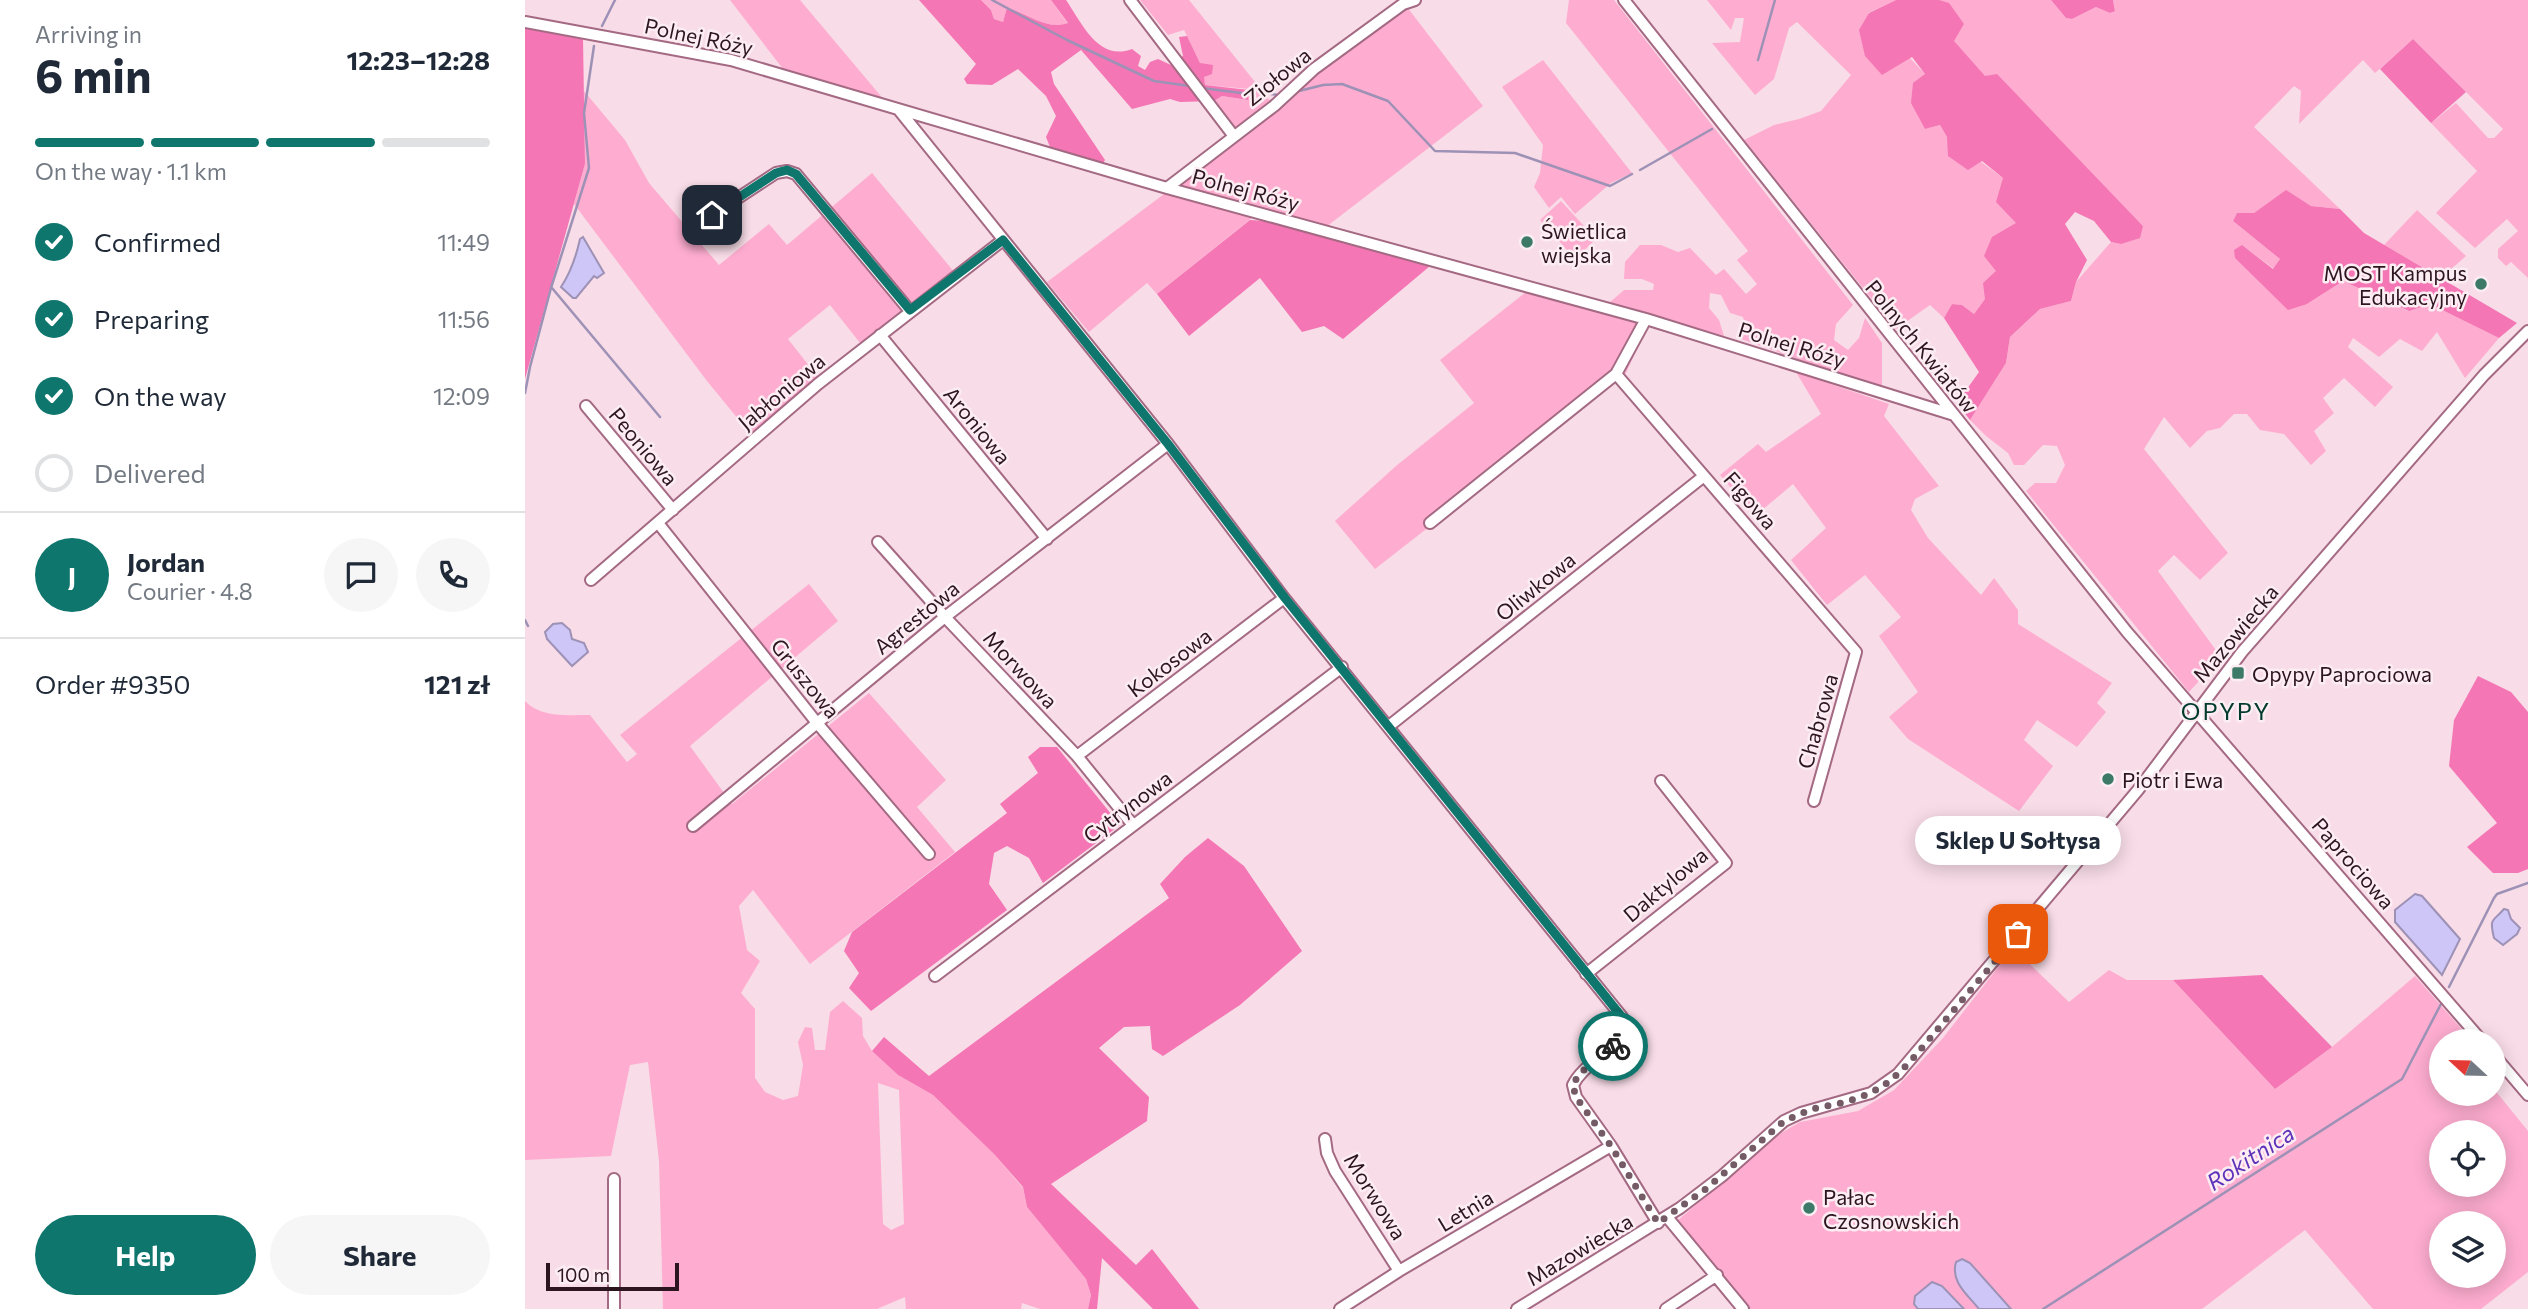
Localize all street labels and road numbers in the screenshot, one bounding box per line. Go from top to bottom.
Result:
street label: Polnej Róży [642,12,756,60]
street label: Ziołowa [1239,42,1315,110]
street label: Polnej Róży [1189,163,1303,215]
street label: Polnych Kwiatów [1861,275,1983,418]
street label: Polnej Róży [1736,316,1849,372]
street label: Jabłoniowa [733,347,829,435]
street label: Aroniowa [939,381,1017,469]
street label: Peoniowa [604,402,684,490]
street label: Figowa [1719,466,1783,534]
street label: Oliwkowa [1490,546,1580,626]
street label: Agrestowa [868,575,964,659]
street label: Mazowiecka [2187,579,2283,687]
street label: Kokosowa [1122,622,1216,702]
street label: Morwowa [979,625,1063,713]
street label: Gruszowa [766,633,846,723]
street label: Chabrowa [1792,671,1842,771]
street label: Cytrynowa [1078,765,1176,847]
street label: Paprociowa [2308,812,2400,914]
street label: Daktylowa [1618,842,1712,926]
street label: Morwowa [1340,1148,1412,1244]
street label: Letnia [1433,1184,1497,1236]
street label: Mazowiecka [1521,1208,1637,1290]

